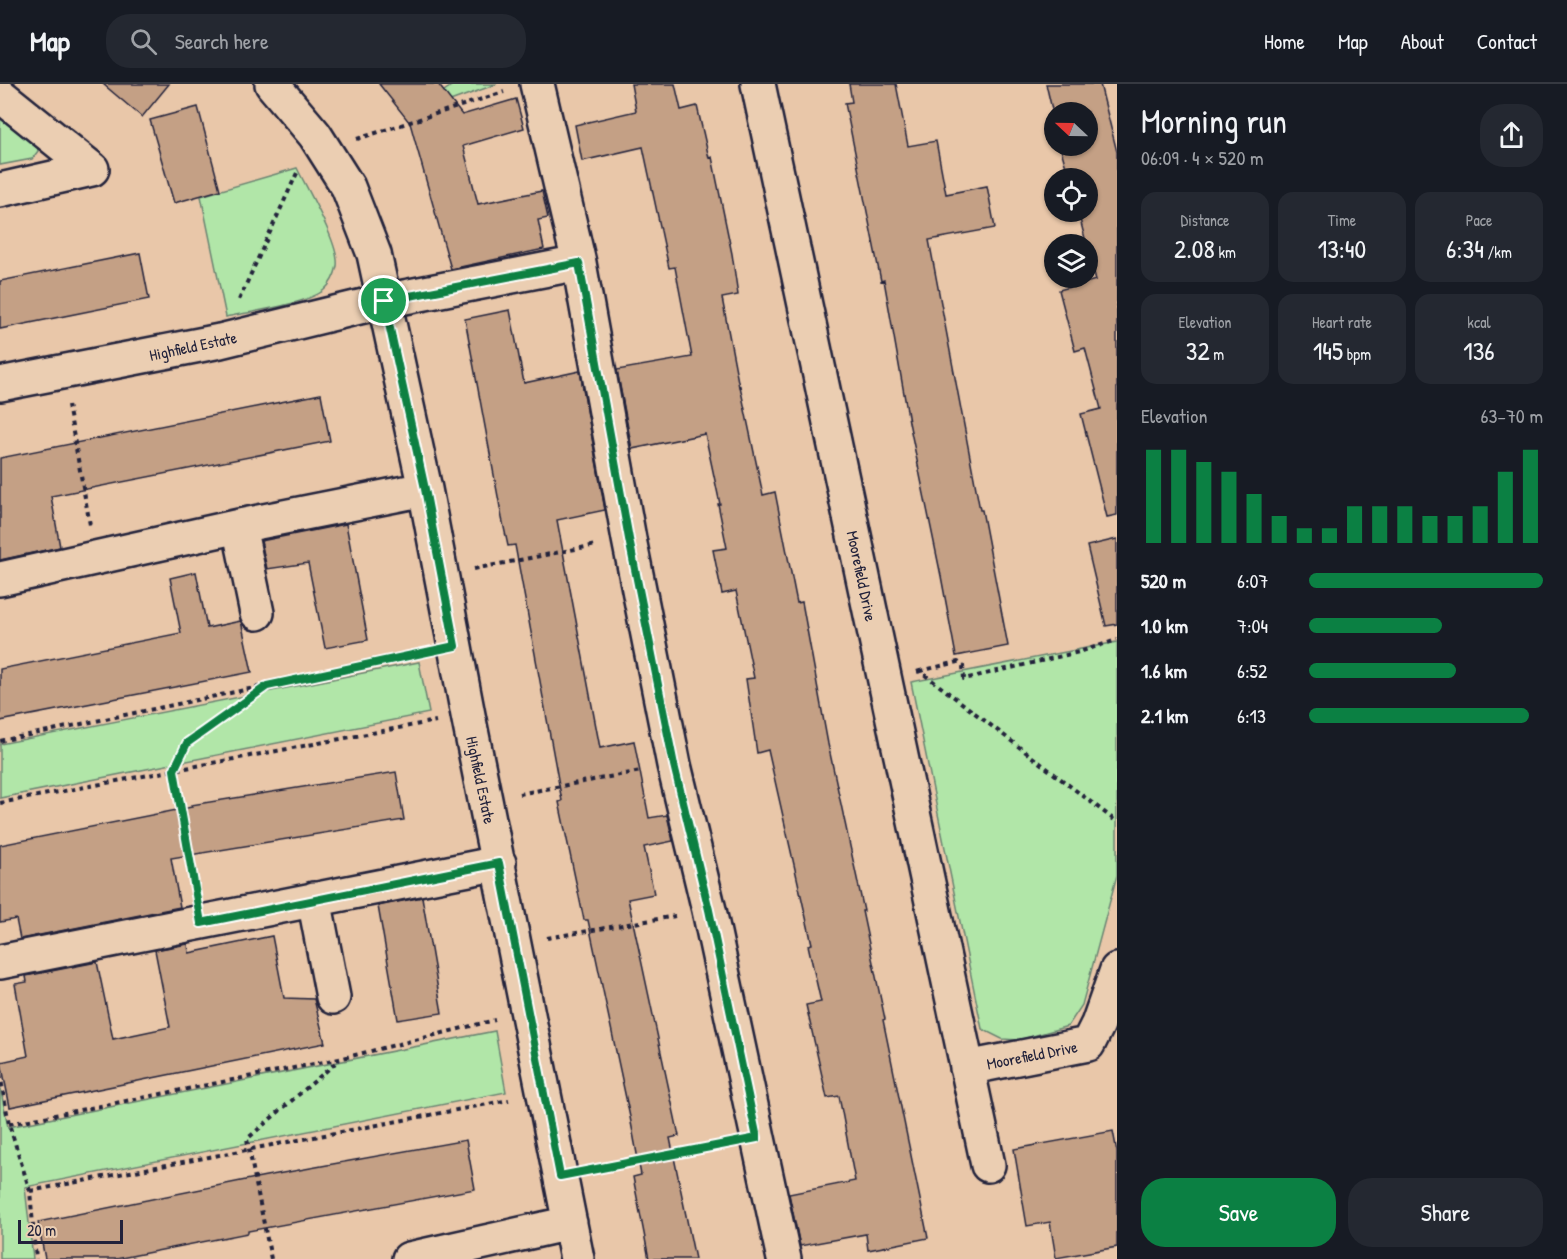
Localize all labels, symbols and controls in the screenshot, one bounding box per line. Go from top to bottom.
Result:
search box [106,14,526,68]
text: Map [30,22,70,60]
icon: search [127,25,160,58]
text: Search here [175,26,269,56]
text: Home [1264,27,1305,56]
text: Map [1338,27,1368,56]
text: About [1401,27,1444,56]
text: Contact [1477,27,1537,56]
text: Morning run [1141,99,1287,143]
north arrow [1044,102,1098,156]
map controls [1044,102,1098,288]
button: share [1480,104,1543,167]
text: 06:09 · 4 × 520 m [1141,144,1264,171]
button: locate [1044,168,1098,222]
text: Distance [1181,209,1229,231]
text: Time [1328,209,1356,231]
text: Pace [1466,209,1492,231]
text: 2.08 [1174,231,1215,266]
text: 13:40 [1318,231,1366,266]
text: 6:34 [1446,231,1484,266]
button: layers [1044,234,1098,288]
text: km [1215,241,1236,263]
text: /km [1484,241,1512,263]
pin [358,275,409,326]
icon: arrive [367,284,400,317]
text: Elevation [1178,311,1232,333]
text: Heart rate [1312,311,1372,333]
text: kcal [1467,311,1491,333]
street label: Highfield Estate [147,326,239,366]
text: 32 [1186,333,1210,368]
text: 145 [1313,333,1343,368]
text: 136 [1463,333,1495,368]
text: m [1210,343,1224,365]
text: bpm [1343,343,1371,365]
text: Elevation [1141,402,1207,429]
text: 63–70 m [1481,402,1543,429]
street label: Moorefield Drive [842,529,882,624]
text: 520 m [1141,567,1186,594]
text: 6:07 [1237,567,1268,594]
text: 1.0 km [1141,612,1188,639]
text: 7:04 [1237,612,1268,639]
text: 1.6 km [1141,657,1187,684]
text: 6:52 [1237,657,1267,684]
text: 2.1 km [1141,702,1188,729]
text: 6:13 [1237,702,1266,729]
street label: Highfield Estate [461,734,501,826]
street label: Moorefield Drive [985,1035,1080,1075]
button: Save [1141,1178,1336,1247]
button: Share [1348,1178,1543,1247]
scale bar [18,1217,123,1244]
text: 20 m [27,1219,56,1241]

